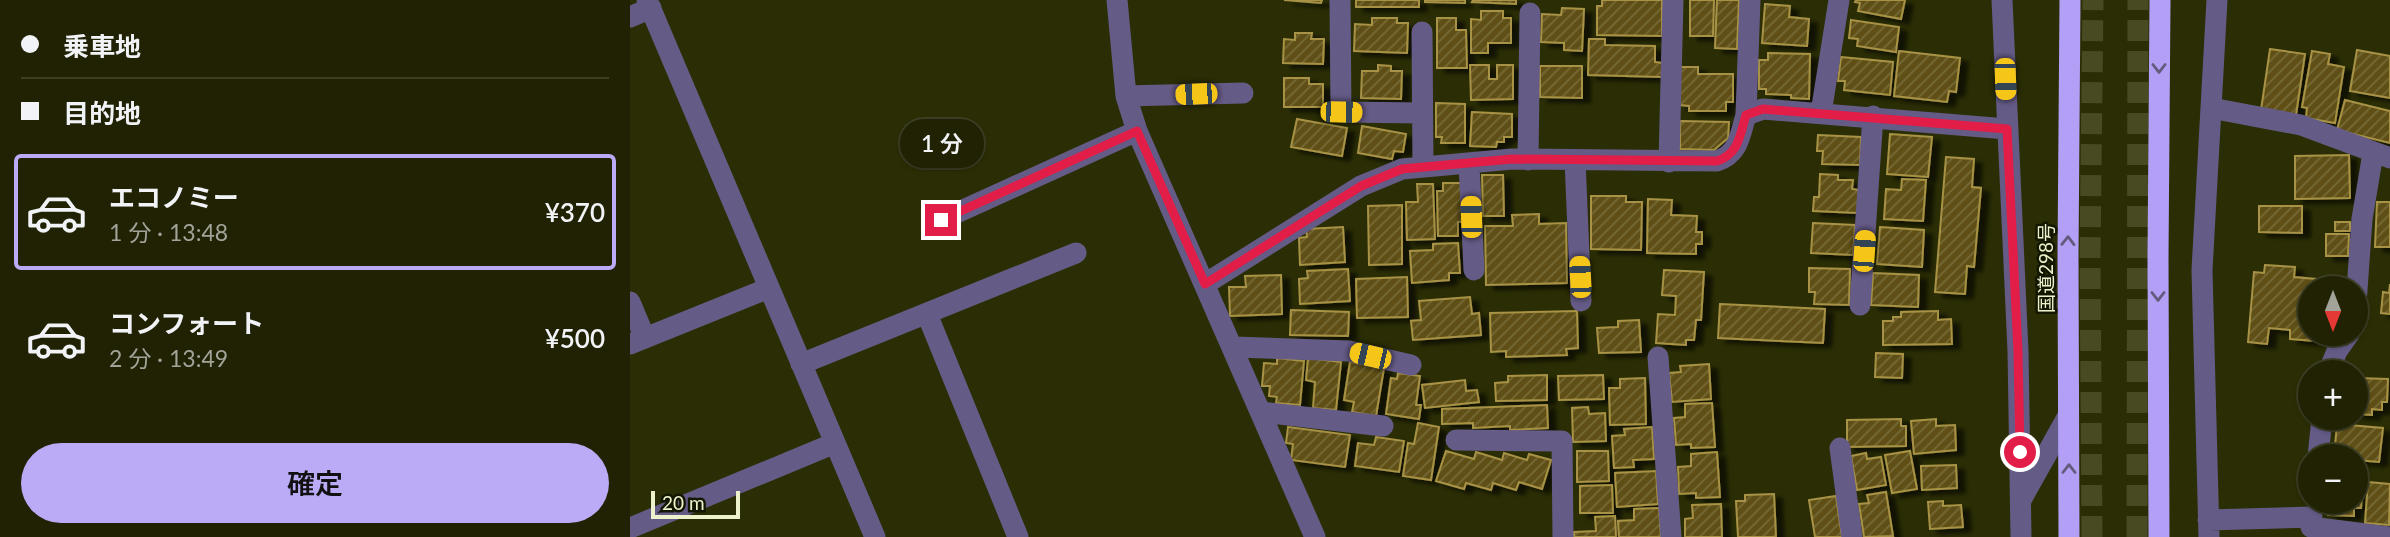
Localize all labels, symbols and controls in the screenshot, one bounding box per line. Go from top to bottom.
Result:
text: 乗車地 [63,30,141,62]
car [1994,58,2017,100]
one-way arrow [2151,63,2167,74]
car [1175,83,1218,105]
text: 目的地 [63,97,141,129]
car [1320,101,1363,123]
callout: 1 分 [899,118,983,168]
text: 1 分 [921,129,963,157]
icon: car [25,181,88,244]
text: エコノミー [109,181,239,213]
text: ¥370 [545,196,605,228]
car [1460,196,1483,238]
route end [925,204,957,236]
text: 1 分 · 13:48 [109,218,228,246]
street label: 国道298号 [2034,223,2057,313]
car [1853,229,1876,273]
one-way arrow [2060,236,2076,246]
car [1569,255,1592,299]
north arrow [2298,276,2368,346]
map controls [2298,276,2368,514]
one-way arrow [2150,291,2166,301]
icon: car [25,307,88,370]
text: コンフォート [109,307,264,339]
text: ¥500 [545,322,605,354]
car [1348,341,1393,371]
text: 2 分 · 13:49 [109,344,228,372]
button: + [2298,360,2368,430]
route start [2004,436,2036,468]
button: 確定 [21,443,609,523]
button: − [2298,444,2368,514]
one-way arrow [2061,463,2077,474]
scale bar [651,488,740,520]
text: 20 m [662,491,705,514]

